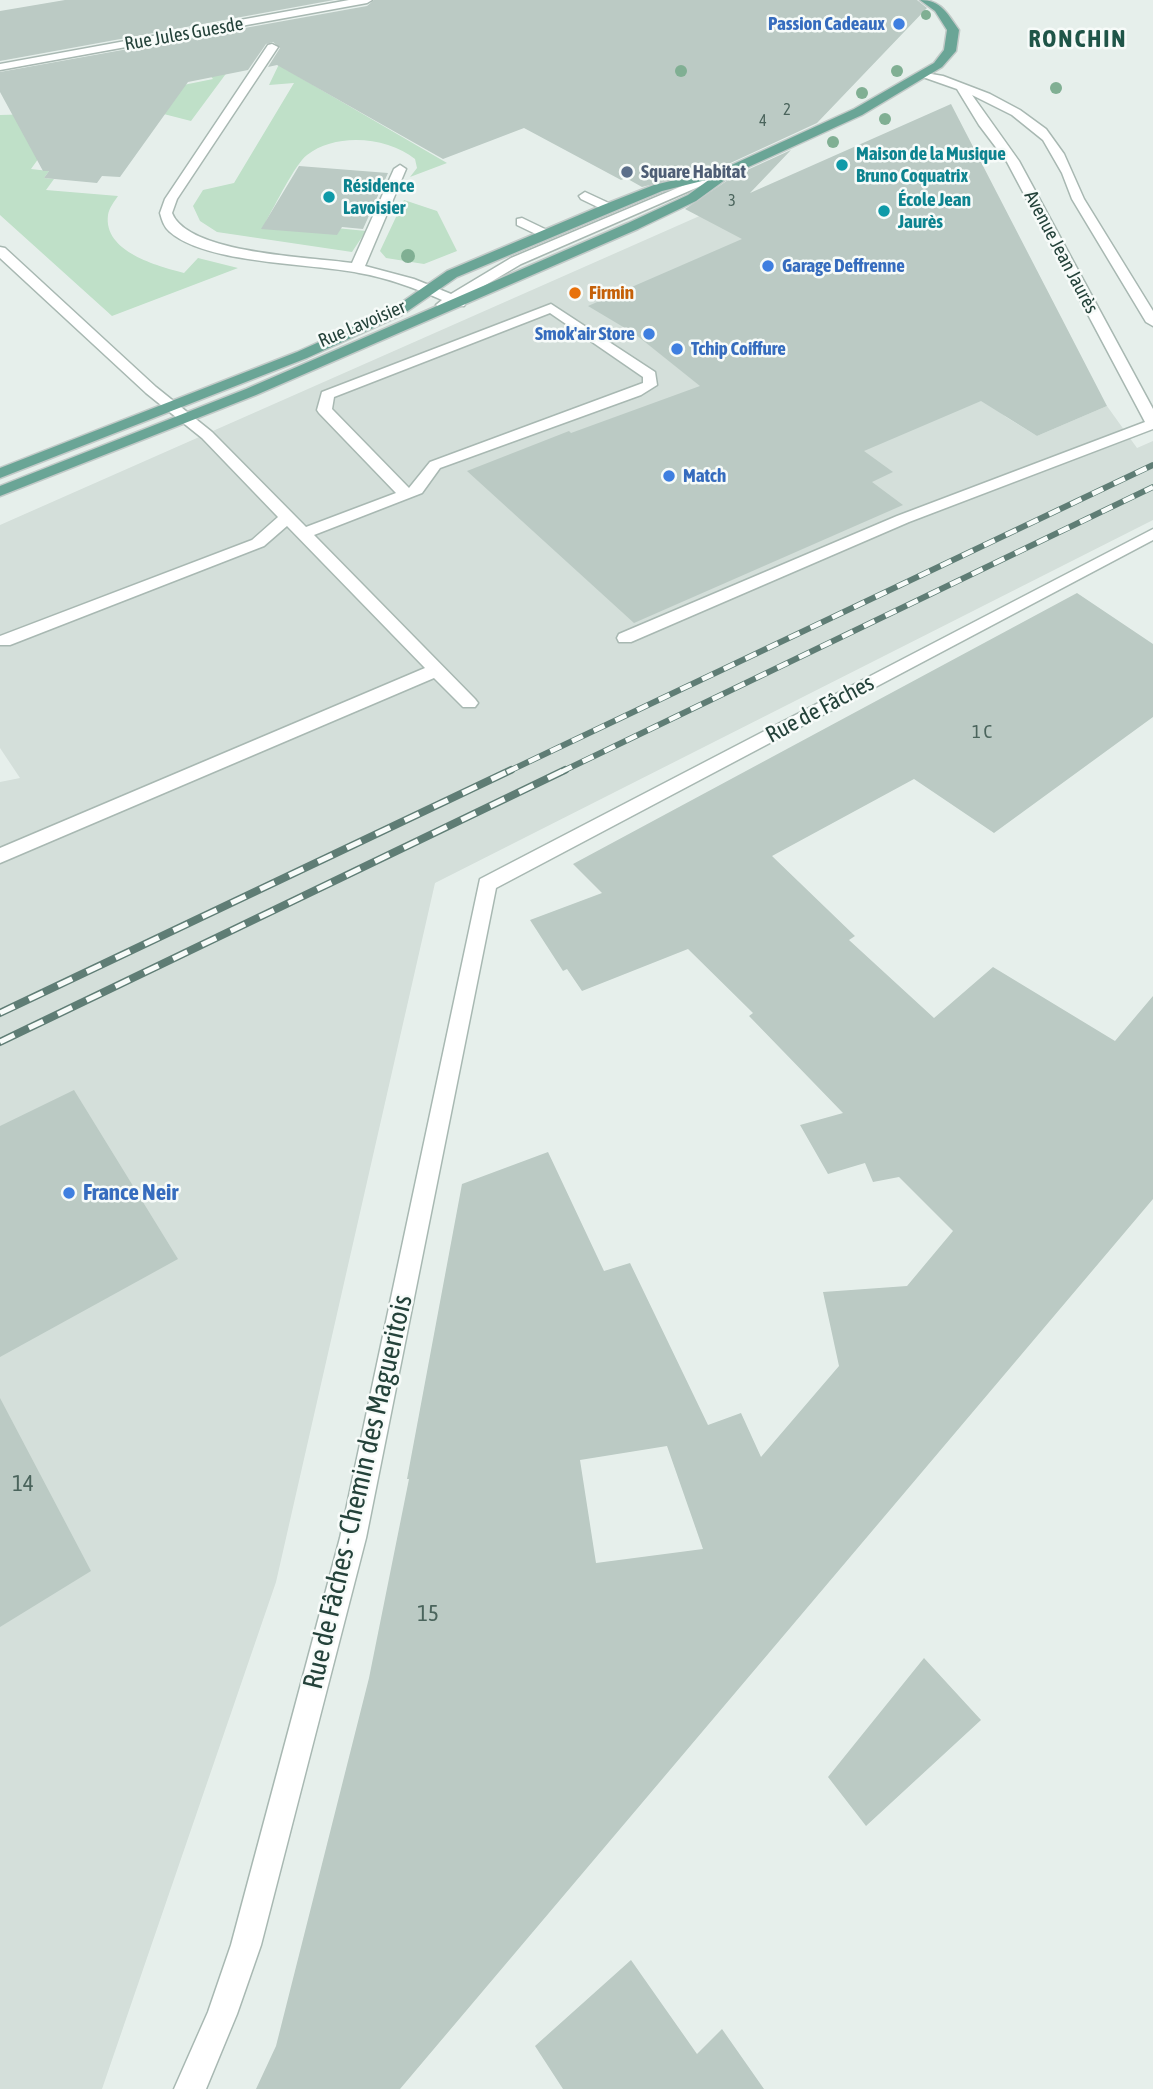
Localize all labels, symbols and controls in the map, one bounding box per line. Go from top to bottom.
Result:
street label: Rue Jules Guesde [123,12,245,56]
place label: Passion Cadeaux [768,13,885,35]
marker: Passion Cadeaux [891,16,907,32]
district label: RONCHIN [1029,25,1127,53]
house number: 2 [783,100,791,120]
house number: 4 [759,111,767,131]
place label: Maison de la Musique Bruno Coquatrix [856,143,1006,187]
marker: Maison de la Musique Bruno Coquatrix [834,157,850,173]
place label: Square Habitat [641,161,746,183]
marker: Square Habitat [619,164,635,180]
place label: Résidence Lavoisier [343,175,415,219]
street label: Avenue Jean Jaurès [1019,187,1103,317]
marker: Résidence Lavoisier [321,189,337,205]
place label: École Jean Jaurès [898,189,971,233]
house number: 3 [728,191,736,211]
marker: École Jean Jaurès [876,203,892,219]
place label: Garage Deffrenne [782,255,905,277]
marker: Garage Deffrenne [760,258,776,274]
place label: Firmin [589,282,634,304]
marker: Firmin [567,285,583,301]
street label: Rue Lavoisier [315,295,409,353]
place label: Smok'air Store [535,323,635,345]
marker: Smok'air Store [641,326,657,342]
place label: Tchip Coiffure [691,338,786,360]
marker: Tchip Coiffure [669,341,685,357]
place label: Match [683,465,726,487]
marker: Match [661,468,677,484]
street label: Rue de Fâches [761,669,879,749]
house number: 1 C [972,721,992,743]
place label: France Neir [83,1179,178,1207]
marker: France Neir [61,1185,77,1201]
street label: Rue de Fâches - Chemin des Magueritois [296,1292,420,1692]
house number: 14 [12,1470,34,1498]
house number: 15 [417,1600,439,1628]

